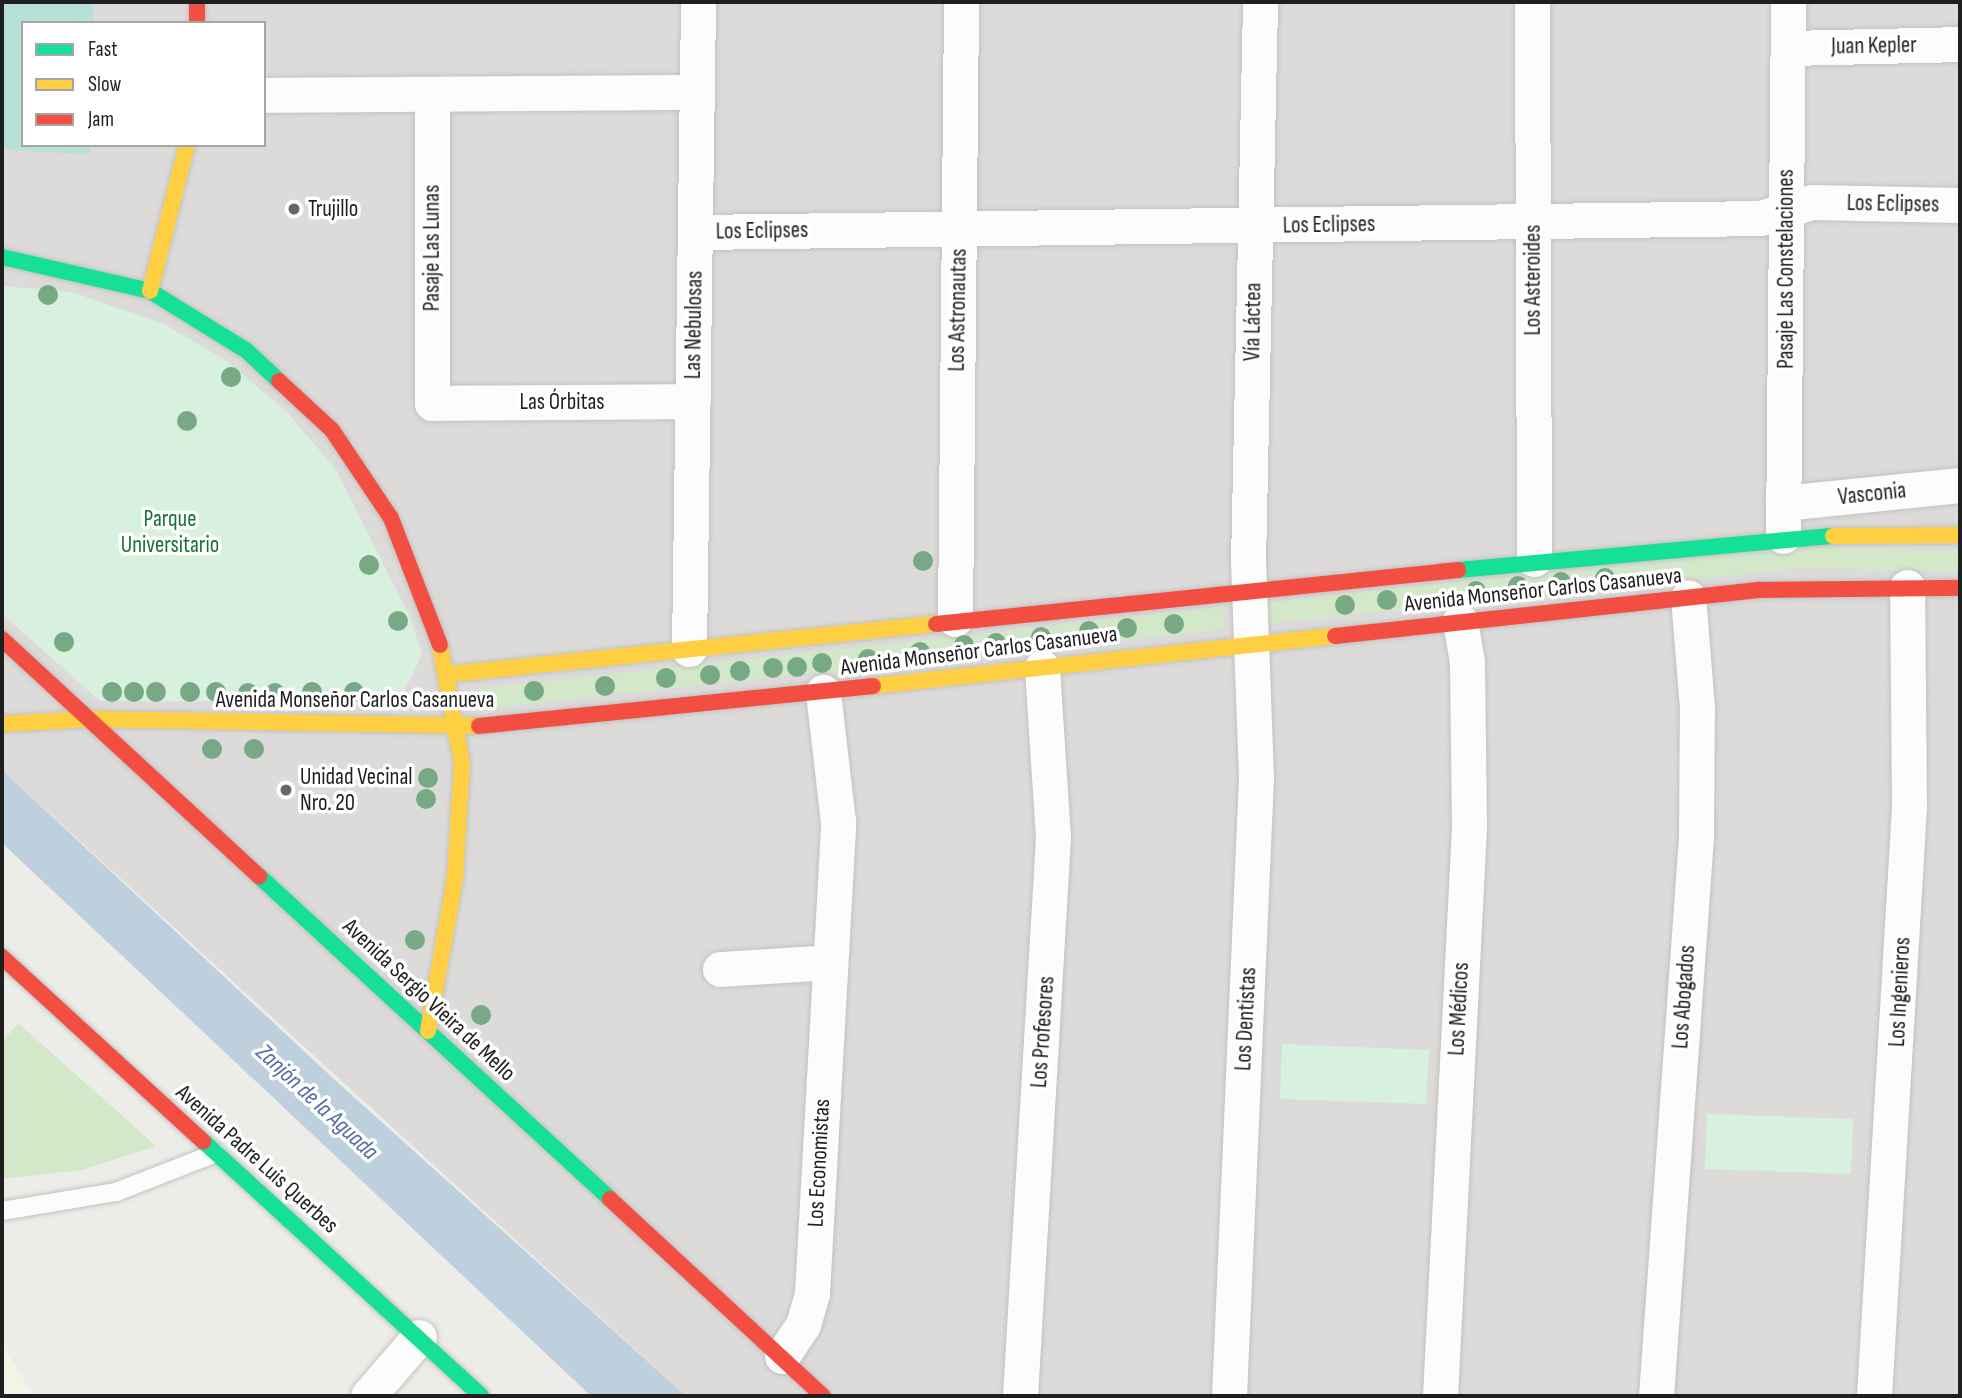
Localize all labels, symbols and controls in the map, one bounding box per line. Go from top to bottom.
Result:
legend [21,21,266,147]
street label: Juan Kepler [1831,31,1917,61]
text: Fast [88,37,118,62]
text: Slow [88,72,121,97]
text: Jam [88,107,114,132]
street label: Pasaje Las Constelaciones [1772,169,1800,369]
street label: Pasaje Las Lunas [418,185,446,311]
street label: Los Eclipses [1846,189,1940,219]
place label: Trujillo [308,195,358,223]
marker: Trujillo [286,201,302,217]
street label: Los Eclipses [1282,210,1376,240]
street label: Los Eclipses [715,216,809,246]
street label: Los Asteroides [1519,224,1547,336]
street label: Los Astronautas [943,248,973,372]
street label: Las Nebulosas [679,271,709,379]
street label: Vía Láctea [1239,283,1267,361]
street label: Las Órbitas [519,388,605,416]
street label: Vasconia [1837,477,1907,511]
park label: Parque Universitario [121,505,219,559]
street label: Avenida Monseñor Carlos Casanueva [1403,562,1683,618]
street label: Avenida Monseñor Carlos Casanueva [839,620,1119,682]
street label: Avenida Monseñor Carlos Casanueva [216,686,494,714]
place label: Unidad Vecinal Nro. 20 [300,763,413,817]
marker: Unidad Vecinal Nro. 20 [278,782,294,798]
street label: Avenida Sergio Vieira de Mello [337,913,521,1087]
street label: Los Ingenieros [1883,936,1917,1048]
street label: Los Abogados [1667,944,1701,1050]
street label: Los Médicos [1443,962,1475,1056]
street label: Los Dentistas [1230,966,1262,1072]
street label: Los Profesores [1025,975,1061,1089]
water label: Zanjón de la Aguada [250,1038,384,1166]
street label: Avenida Padre Luis Querbes [170,1079,344,1239]
street label: Los Economistas [802,1098,836,1228]

